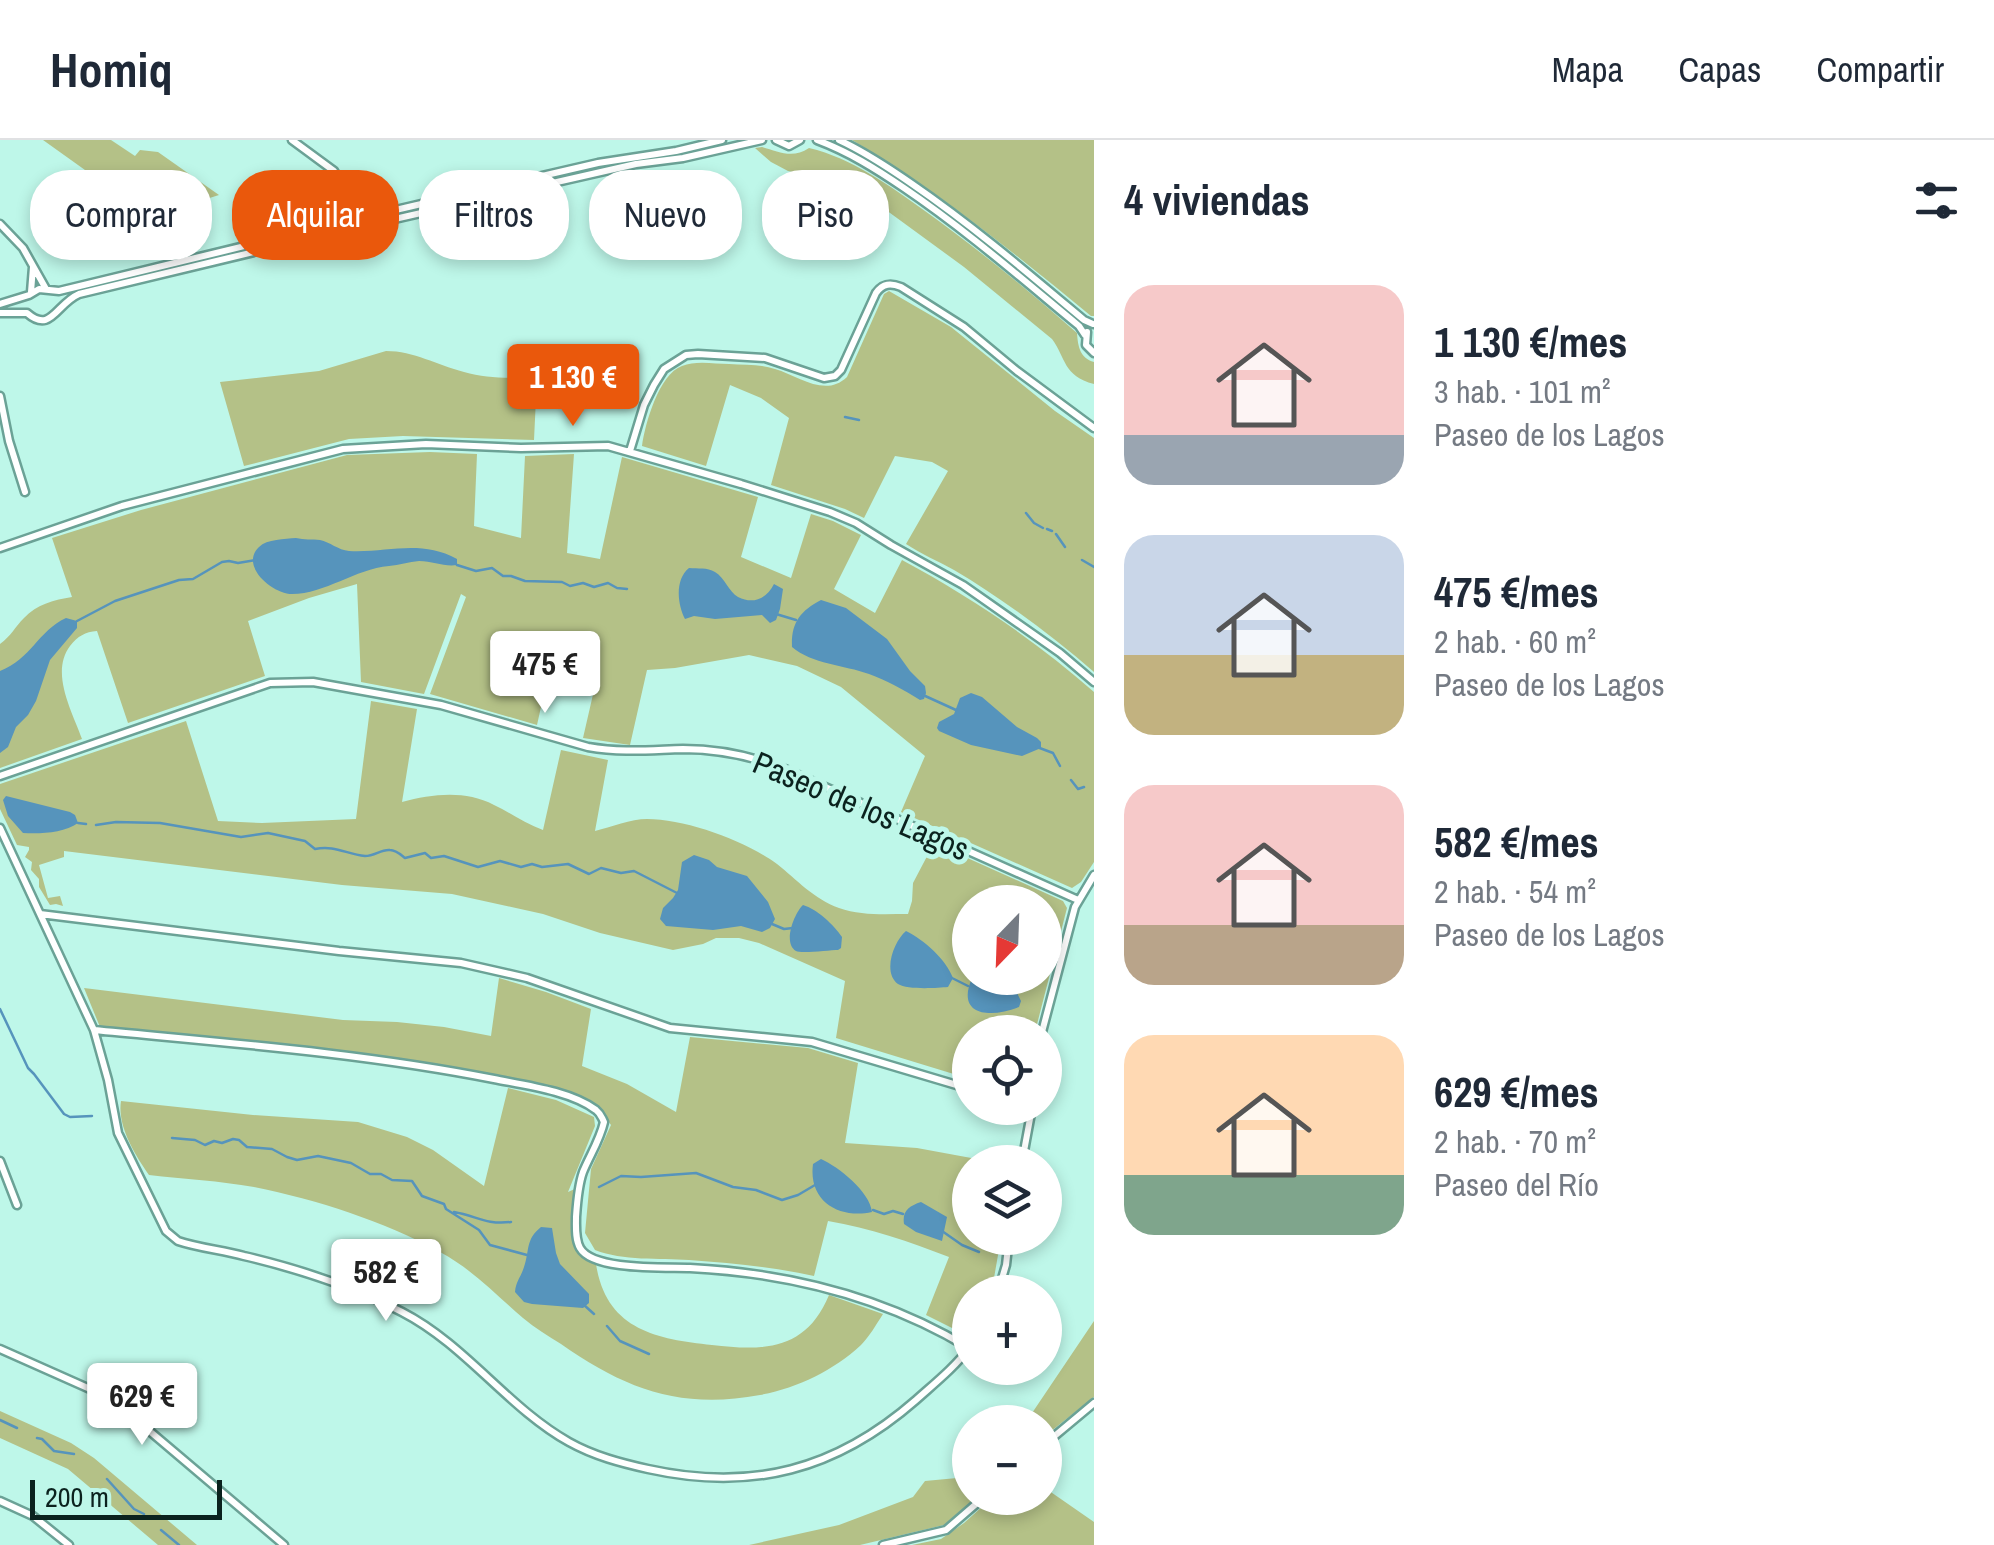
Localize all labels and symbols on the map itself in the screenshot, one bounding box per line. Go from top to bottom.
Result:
pin: 1 130 € [481,344,665,429]
pin: 475 € [475,631,615,716]
street label: Paseo de los Lagos [747,741,976,870]
north arrow [952,885,1062,995]
pin: 582 € [316,1239,456,1324]
pin: 629 € [72,1363,212,1448]
scale bar [30,1475,222,1520]

